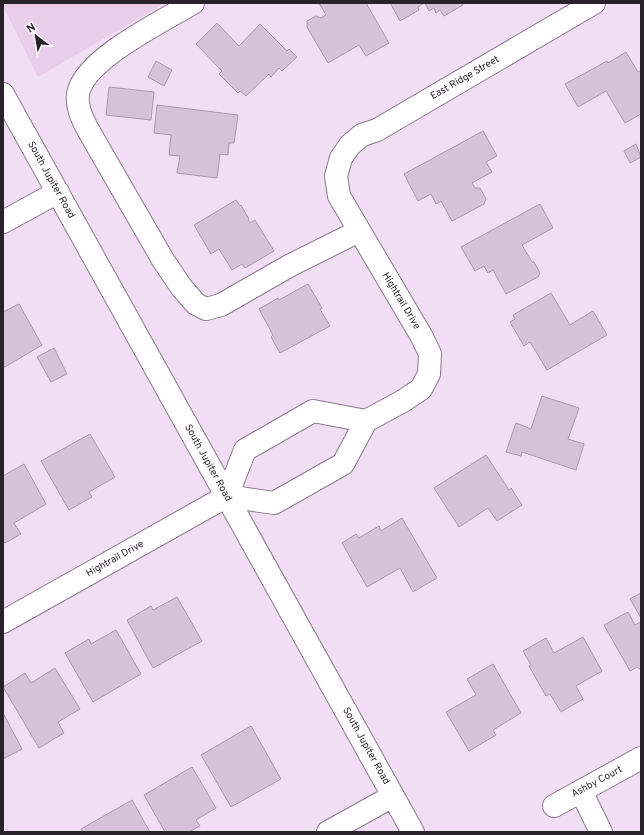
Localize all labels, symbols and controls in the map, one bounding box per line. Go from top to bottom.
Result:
north arrow [16,16,56,56]
text: N [24,20,38,36]
street label: East Ridge Street [428,53,502,103]
street label: South Jupiter Road [24,139,78,221]
street label: Hightrail Drive [379,270,423,332]
street label: South Jupiter Road [181,422,235,504]
street label: Hightrail Drive [84,538,146,580]
street label: South Jupiter Road [339,705,393,787]
street label: Ashby Court [569,763,625,801]

